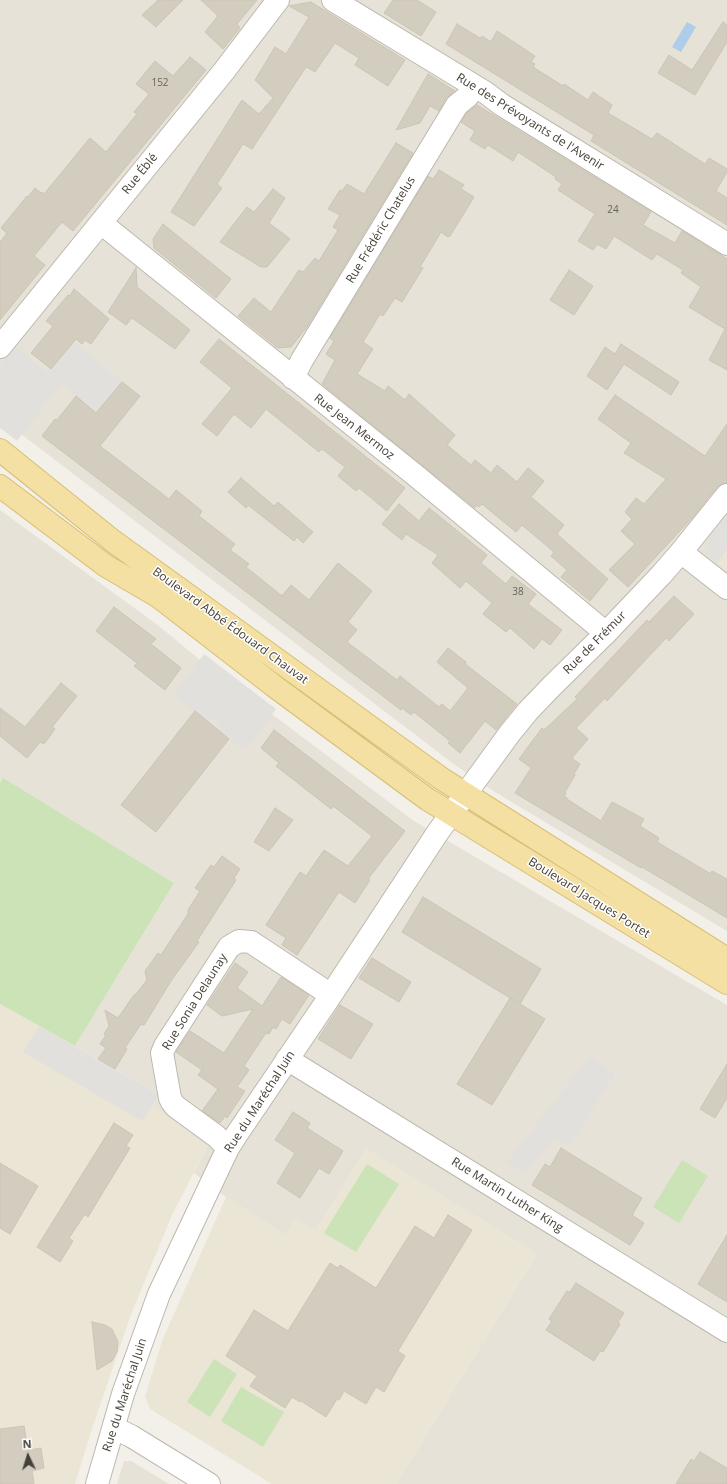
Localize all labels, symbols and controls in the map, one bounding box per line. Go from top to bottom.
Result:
street label: Rue des Prévoyants de l'Avenir [454,71,606,173]
house number: 152 [151,77,169,89]
street label: Rue Éblé [119,151,161,197]
street label: Rue Frédéric Chatelus [343,174,419,286]
house number: 24 [607,204,619,216]
street label: Rue Jean Mermoz [311,391,397,463]
street label: Boulevard Abbé Édouard Chauvat [149,565,311,687]
house number: 38 [512,586,524,598]
street label: Rue de Frémur [561,609,629,677]
street label: Boulevard Jacques Portet [526,855,652,941]
street label: Rue Sonia Delaunay [159,951,231,1053]
street label: Rue du Maréchal Juin [222,1048,298,1156]
street label: Rue Martin Luther King [448,1155,566,1235]
street label: Rue du Maréchal Juin [100,1336,150,1454]
north arrow [8,1436,48,1476]
text: N [22,1436,32,1451]

